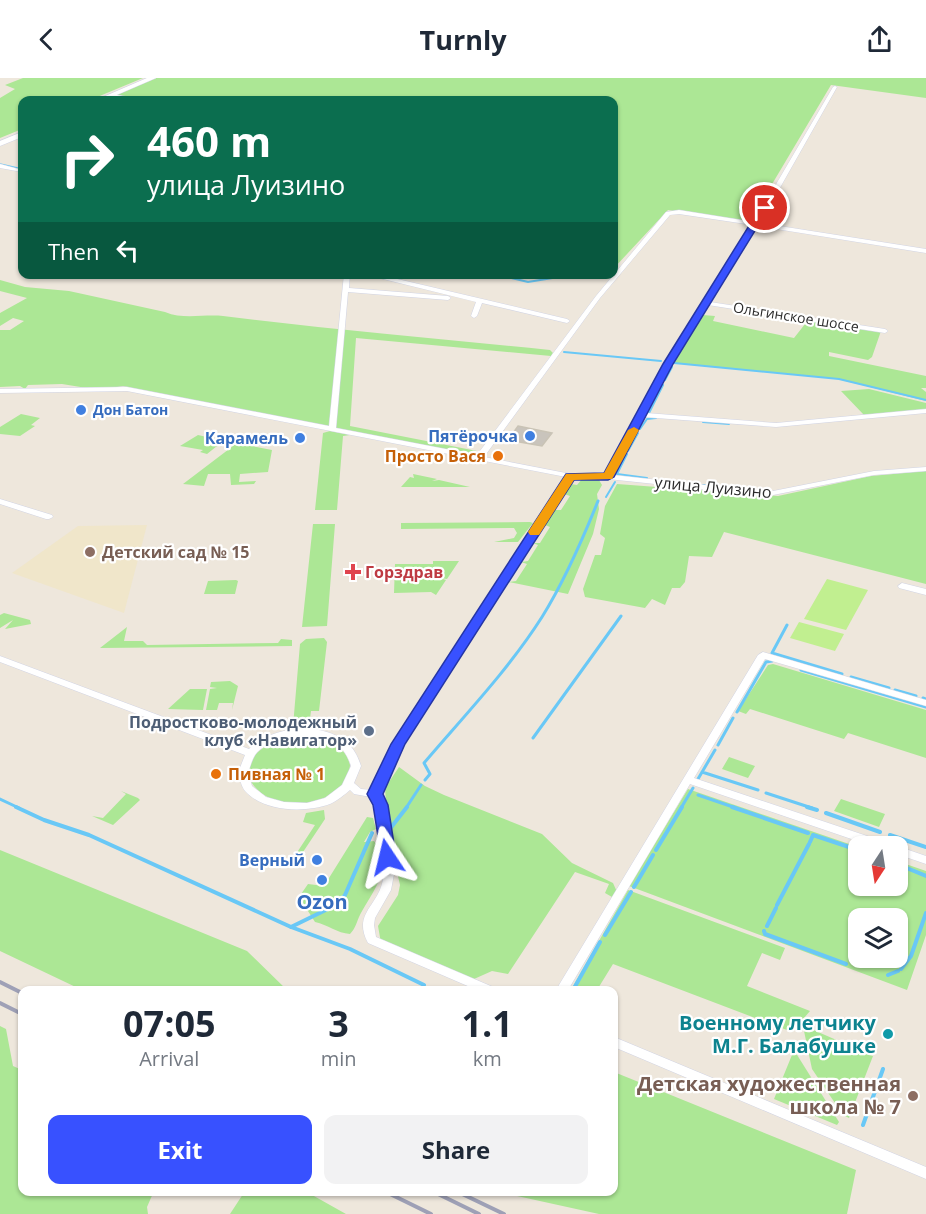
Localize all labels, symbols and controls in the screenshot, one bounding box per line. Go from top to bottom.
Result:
text: Turnly [420,21,507,58]
icon: back [30,23,63,56]
icon: share [863,23,896,56]
text: 460 m [147,112,271,169]
icon: right [48,120,126,198]
text: улица Луизино [147,166,345,203]
pin [739,182,790,233]
icon: arrive [748,191,781,224]
icon: left [111,234,144,267]
text: Then [48,236,99,266]
street label: Ольгинское шоссе [732,297,860,336]
place label: Дон Батон [93,400,168,419]
marker: Дон Батон [74,403,88,417]
place label: Пятёрочка [428,425,518,447]
place label: Карамель [205,427,288,449]
marker: Пятёрочка [523,429,537,443]
marker: Карамель [293,431,307,445]
place label: Просто Вася [385,445,486,467]
marker: Просто Вася [491,449,505,463]
street label: улица Луизино [654,471,772,503]
place label: Детский сад № 15 [102,541,249,563]
marker: Детский сад № 15 [83,545,97,559]
place label: Горздрав [365,561,443,583]
marker: Горздрав [346,565,360,579]
place label: Подростково-молодежный клуб «Навигатор» [129,711,357,751]
marker: Подростково-молодежный клуб «Навигатор» [362,724,376,738]
place label: Пивная № 1 [228,763,325,785]
marker: Пивная № 1 [209,767,223,781]
position arrow [355,825,419,889]
north arrow [848,836,908,896]
map controls [848,836,908,968]
place label: Верный [239,849,305,871]
marker: Верный [310,853,324,867]
marker: Ozon [315,873,329,887]
place label: Ozon [296,888,348,915]
button: layers [848,908,908,968]
text: 07:05 [123,999,216,1048]
text: 3 [328,999,349,1048]
text: 1.1 [462,999,513,1048]
place label: Военному летчику М.Г. Балабушке [679,1009,877,1059]
marker: Военному летчику М.Г. Балабушке [881,1027,895,1041]
text: Arrival [139,1045,199,1072]
text: min [321,1045,356,1072]
text: km [473,1045,502,1072]
place label: Детская художественная школа № 7 [637,1070,901,1120]
marker: Детская художественная школа № 7 [906,1089,920,1103]
button: Exit [48,1115,312,1184]
button: Share [324,1115,588,1184]

